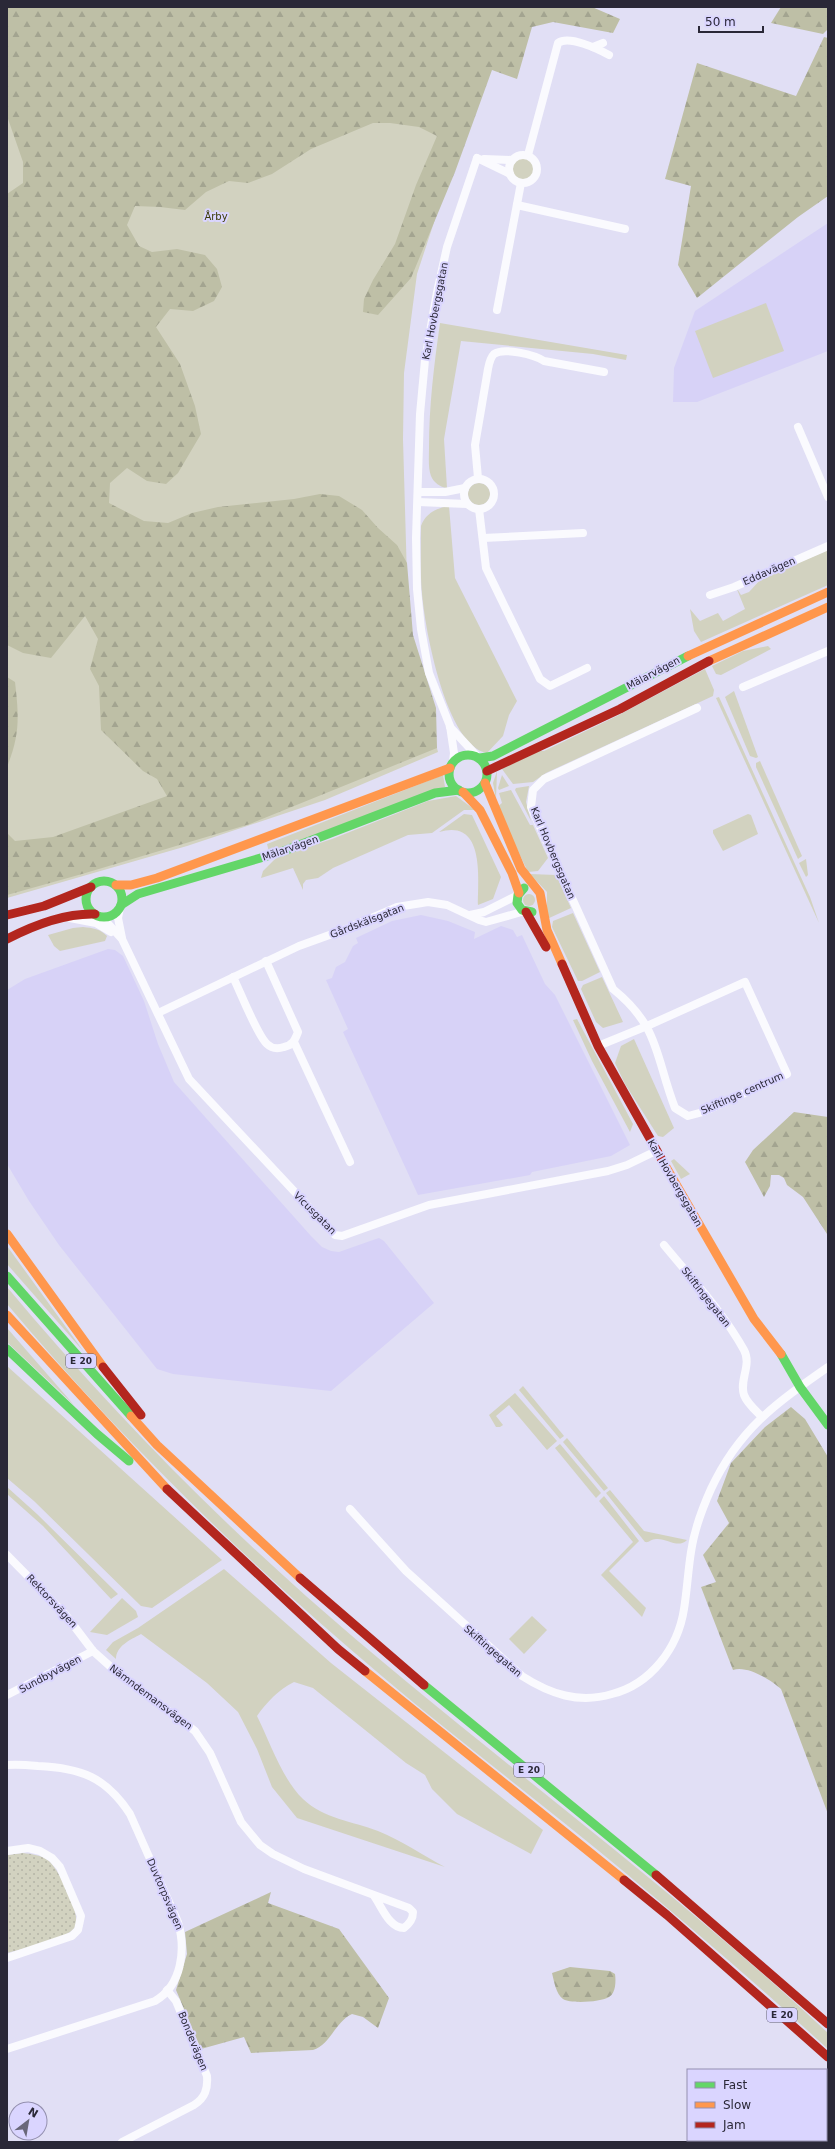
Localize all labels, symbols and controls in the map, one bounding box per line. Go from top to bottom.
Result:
scale bar [699,8,763,34]
text: 50 m [705,15,736,29]
park label: Årby [204,210,228,222]
street label: Karl Hovbergsgatan [420,261,450,361]
street label: Eddavägen [741,555,797,587]
street label: Mälarvägen [625,654,681,692]
street label: Karl Hovbergsgatan [529,805,577,901]
street label: Mälarvägen [260,833,320,863]
street label: Gårdskälsgatan [328,901,405,940]
street label: Skiftinge centrum [699,1070,785,1116]
street label: Karl Hovbergsgatan [645,1137,705,1229]
street label: Vicusgatan [292,1190,338,1236]
street label: Skiftingegatan [679,1265,733,1329]
road number: E 20 [66,1354,96,1368]
street label: Rektorsvägen [25,1572,79,1630]
street label: Skiftingegatan [462,1623,524,1679]
street label: Sundbyvägen [17,1653,83,1695]
street label: Nämndemansvägen [108,1662,194,1732]
road number: E 20 [514,1763,544,1777]
street label: Duvtorpsvägen [145,1857,185,1931]
road number: E 20 [767,2008,797,2022]
street label: Bondevägen [176,2010,210,2072]
legend [687,2069,827,2141]
text: Fast [723,2078,747,2092]
text: Slow [723,2098,751,2112]
north arrow [8,2101,48,2141]
text: N [26,2105,40,2121]
text: Jam [722,2118,746,2132]

